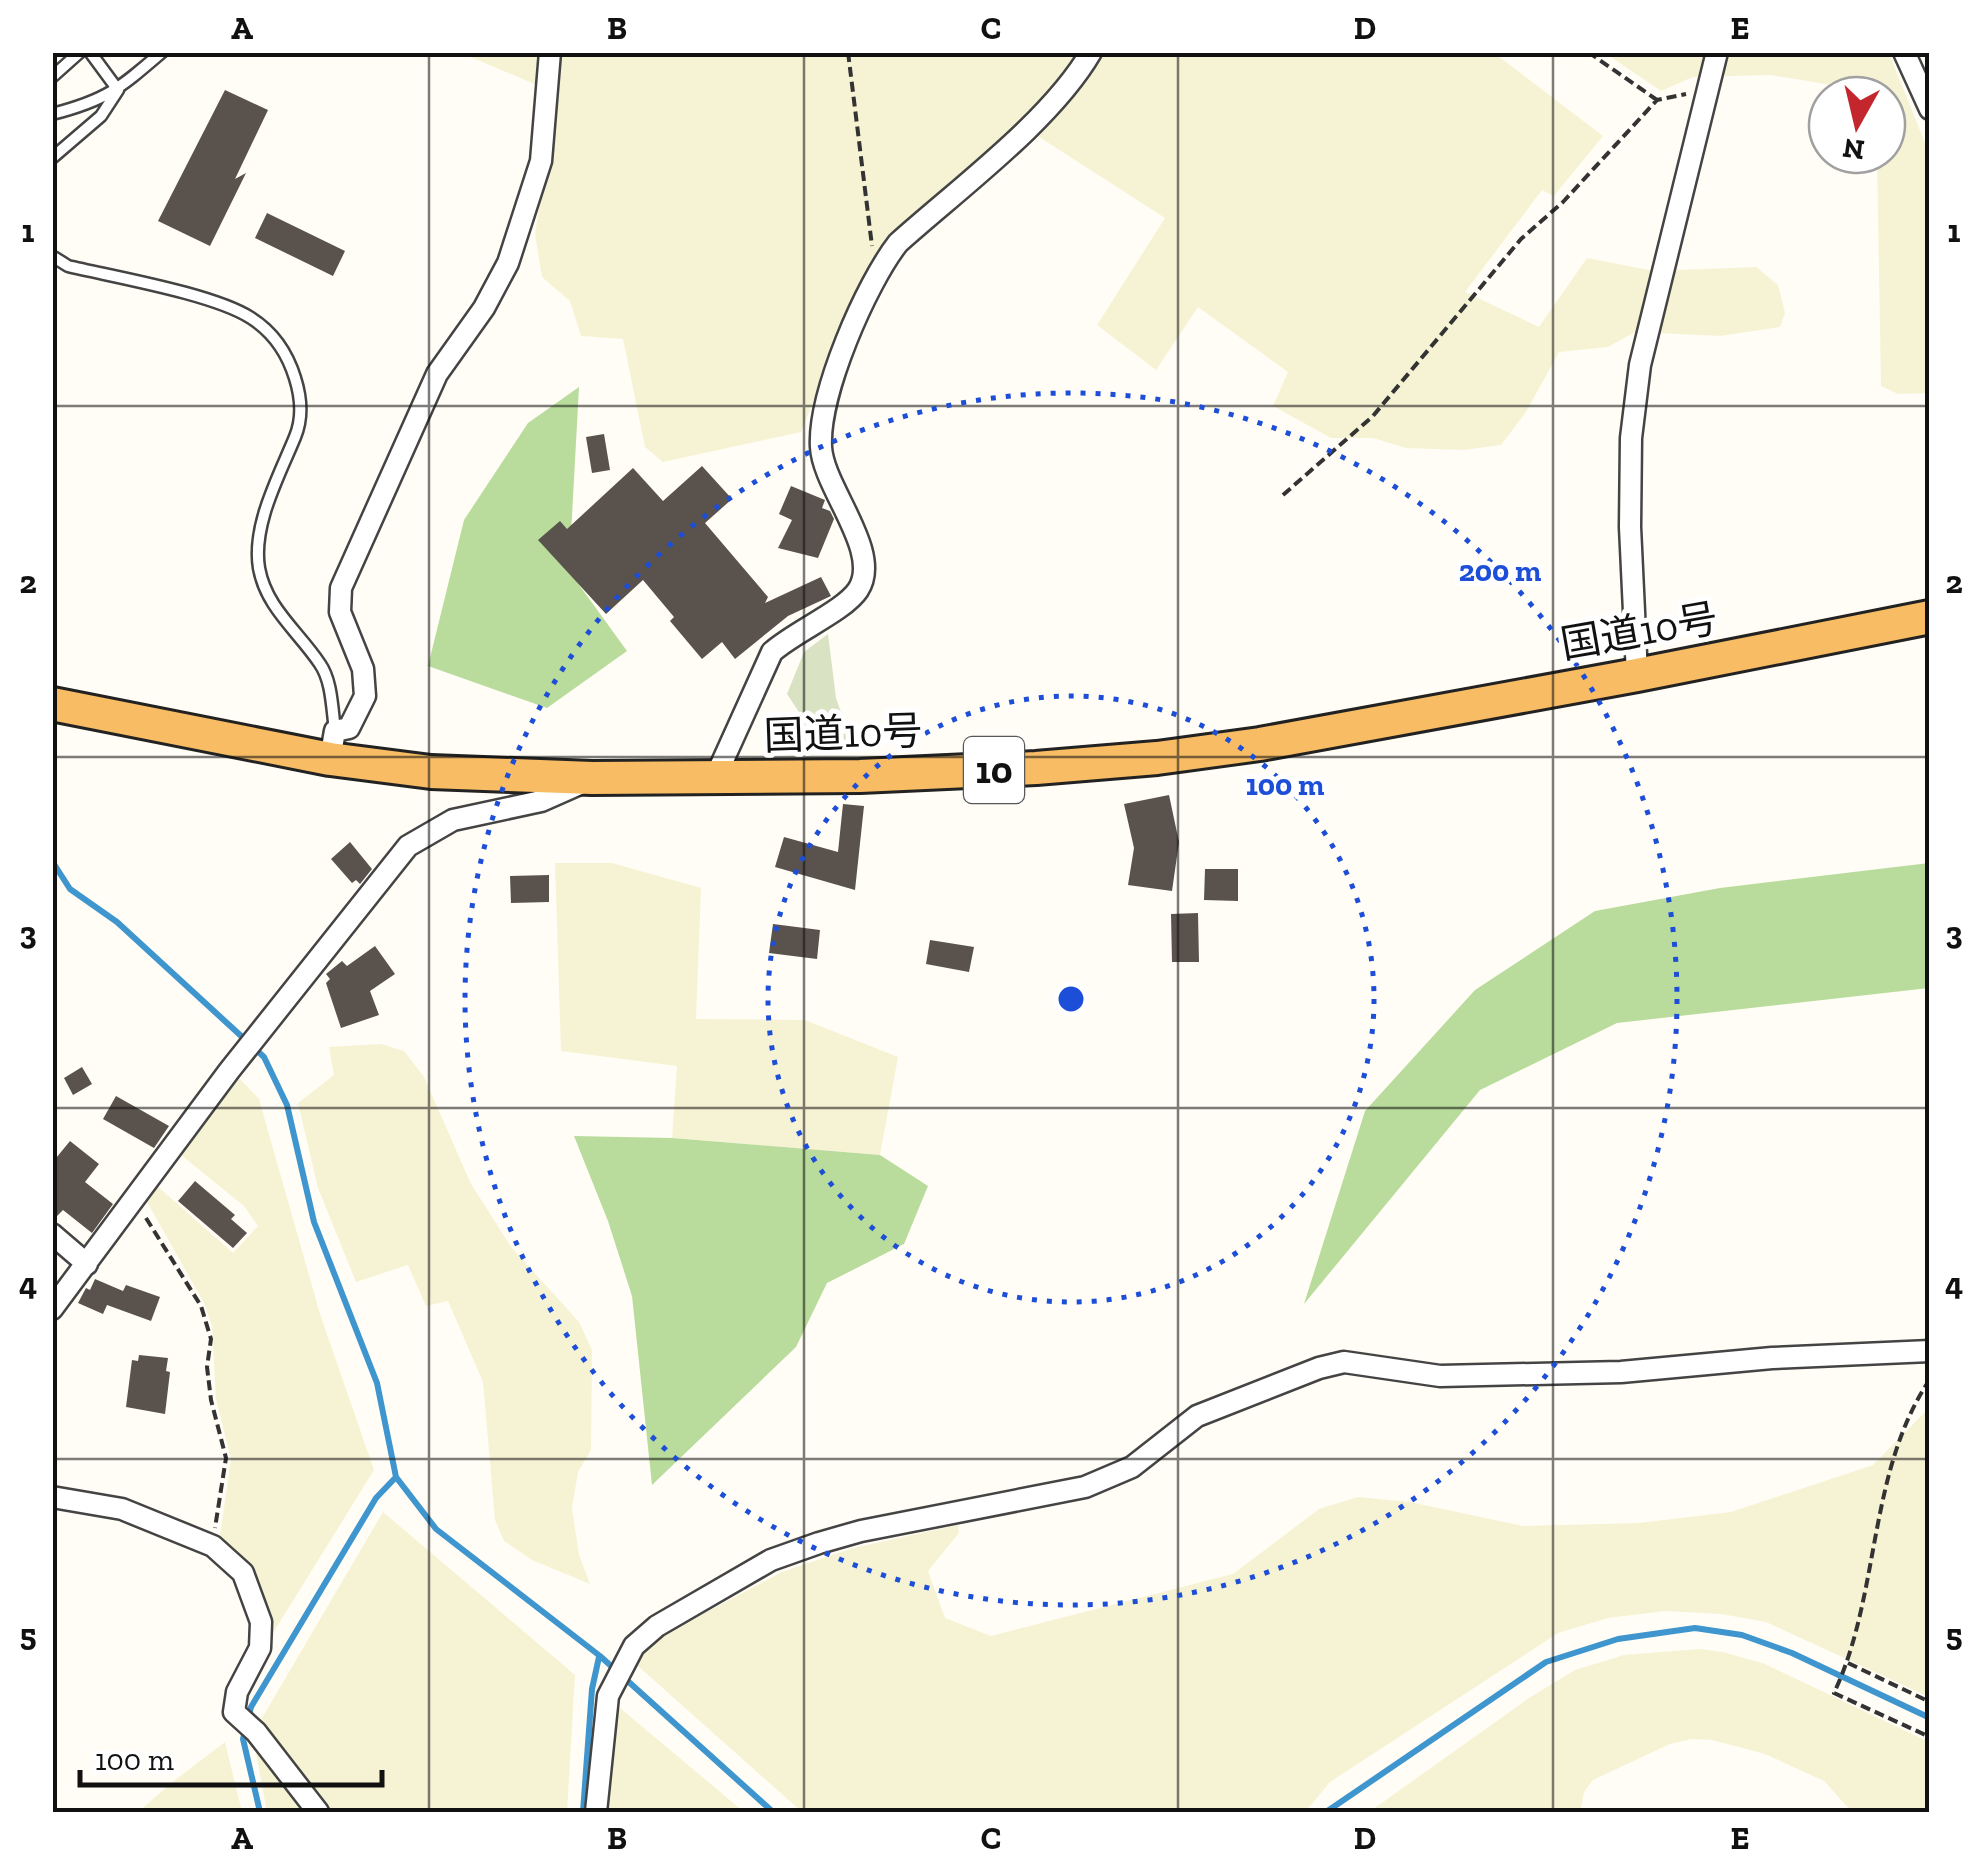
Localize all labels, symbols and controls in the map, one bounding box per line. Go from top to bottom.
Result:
text: A [231,9,253,47]
text: B [607,9,627,47]
text: C [981,9,1001,47]
text: D [1354,9,1376,47]
text: E [1731,9,1749,47]
north arrow [1807,75,1907,175]
text: N [1841,131,1866,167]
text: 1 [22,212,35,250]
text: 1 [1948,212,1961,250]
text: 200 m [1459,553,1541,589]
text: 2 [19,563,37,601]
text: 2 [1945,563,1963,601]
street label: 国道10号 [1557,594,1721,668]
street label: 国道10号 [763,706,923,760]
road number: 10 [964,737,1024,803]
text: 100 m [1246,767,1324,803]
text: 3 [19,914,37,952]
text: 3 [1945,914,1963,952]
centre of rings [1053,981,1089,1017]
text: 4 [19,1265,37,1303]
text: 4 [1945,1265,1963,1303]
text: 5 [20,1616,36,1654]
text: 5 [1946,1616,1962,1654]
scale bar [80,1725,382,1787]
text: 100 m [95,1742,174,1778]
text: A [231,1819,253,1857]
text: B [607,1819,627,1857]
text: C [981,1819,1001,1857]
text: D [1354,1819,1376,1857]
text: E [1731,1819,1749,1857]

